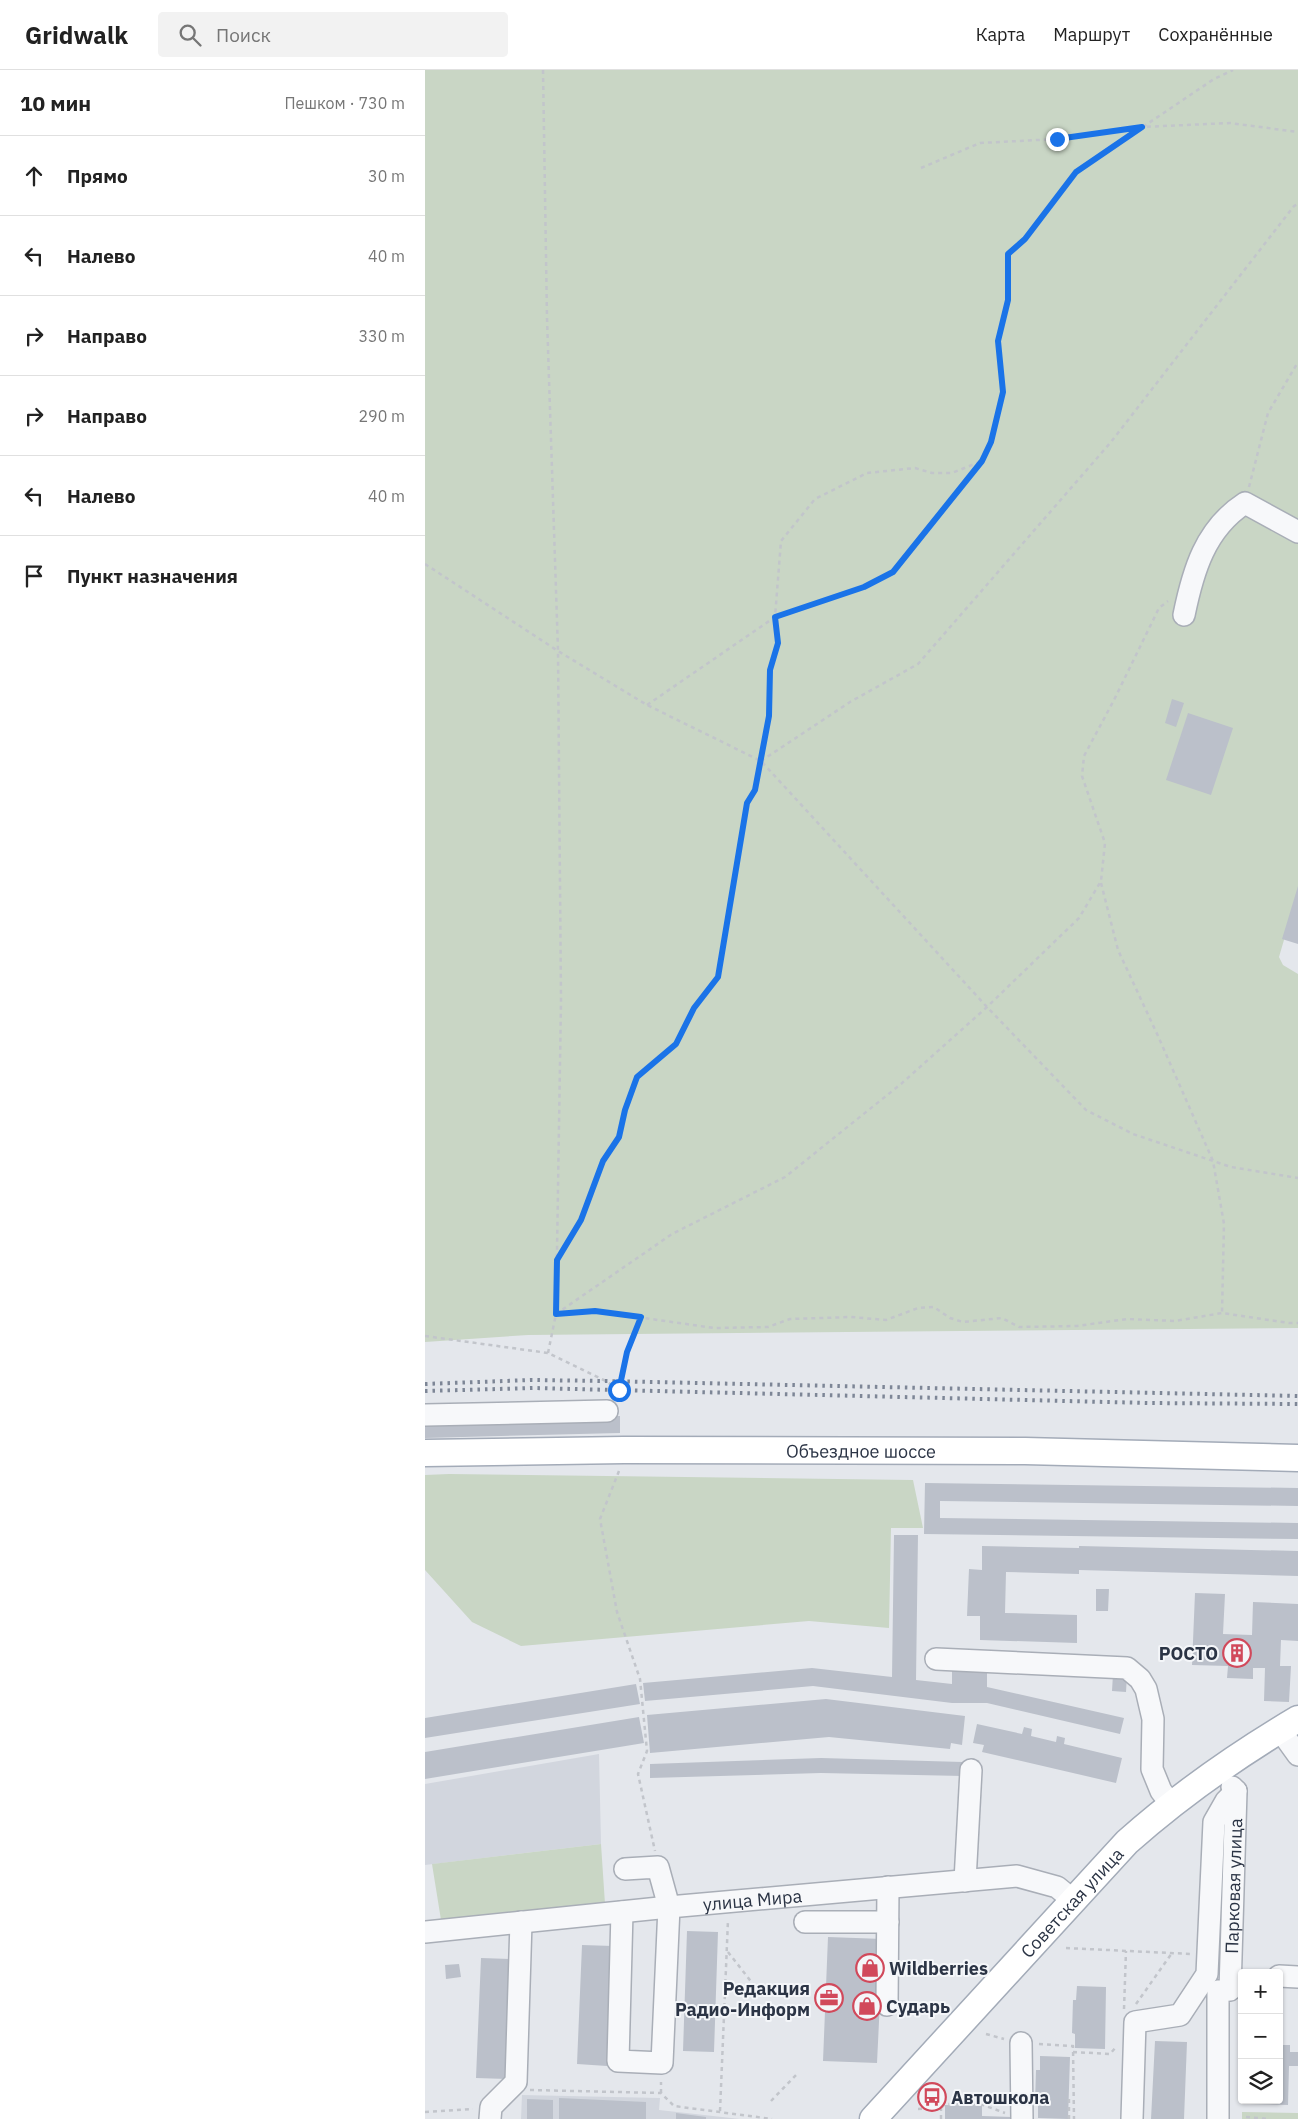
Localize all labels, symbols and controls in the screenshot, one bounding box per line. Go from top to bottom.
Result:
search box [158,12,508,57]
text: Gridwalk [25,19,128,51]
icon: search [176,21,204,49]
text: Поиск [216,23,271,47]
text: Карта [976,23,1025,46]
text: Маршрут [1053,23,1130,46]
text: Сохранённые [1158,23,1273,46]
text: 10 мин [20,89,91,117]
text: Пешком · 730 m [284,93,405,113]
route end [1046,128,1069,151]
icon: ahead [20,162,48,190]
text: Прямо [67,164,128,188]
text: 30 m [368,166,405,186]
icon: left [20,242,48,270]
text: Налево [67,244,136,268]
text: 40 m [368,246,405,266]
icon: right [20,322,48,350]
text: Направо [67,324,147,348]
text: 330 m [358,326,405,346]
icon: right [20,402,48,430]
text: Направо [67,404,147,428]
text: 290 m [358,406,405,426]
icon: left [20,482,48,510]
text: Налево [67,484,136,508]
text: 40 m [368,486,405,506]
icon: arrive [20,562,48,590]
text: Пункт назначения [67,564,238,588]
route start [608,1379,631,1402]
street label: Объездное шоссе [786,1439,936,1462]
building icon: РОСТО [1222,1638,1252,1668]
place label: РОСТО [1159,1642,1218,1665]
street label: Парковая улица [1220,1818,1247,1954]
street label: Советская улица [1015,1842,1128,1962]
street label: улица Мира [702,1884,803,1915]
shop icon: Wildberries [855,1953,885,1983]
place label: Wildberries [889,1957,988,1980]
map controls [1238,1969,1283,2104]
button: + [1238,1969,1283,2014]
place label: Редакция Радио-Информ [675,1977,810,2021]
office icon: Редакция Радио-Информ [814,1983,844,2013]
shop icon: Сударь [852,1991,882,2021]
place label: Сударь [886,1995,950,2018]
button: − [1238,2014,1283,2059]
button: layers [1238,2059,1283,2104]
bus stop icon: Автошкола [917,2082,947,2112]
place label: Автошкола [951,2086,1049,2109]

